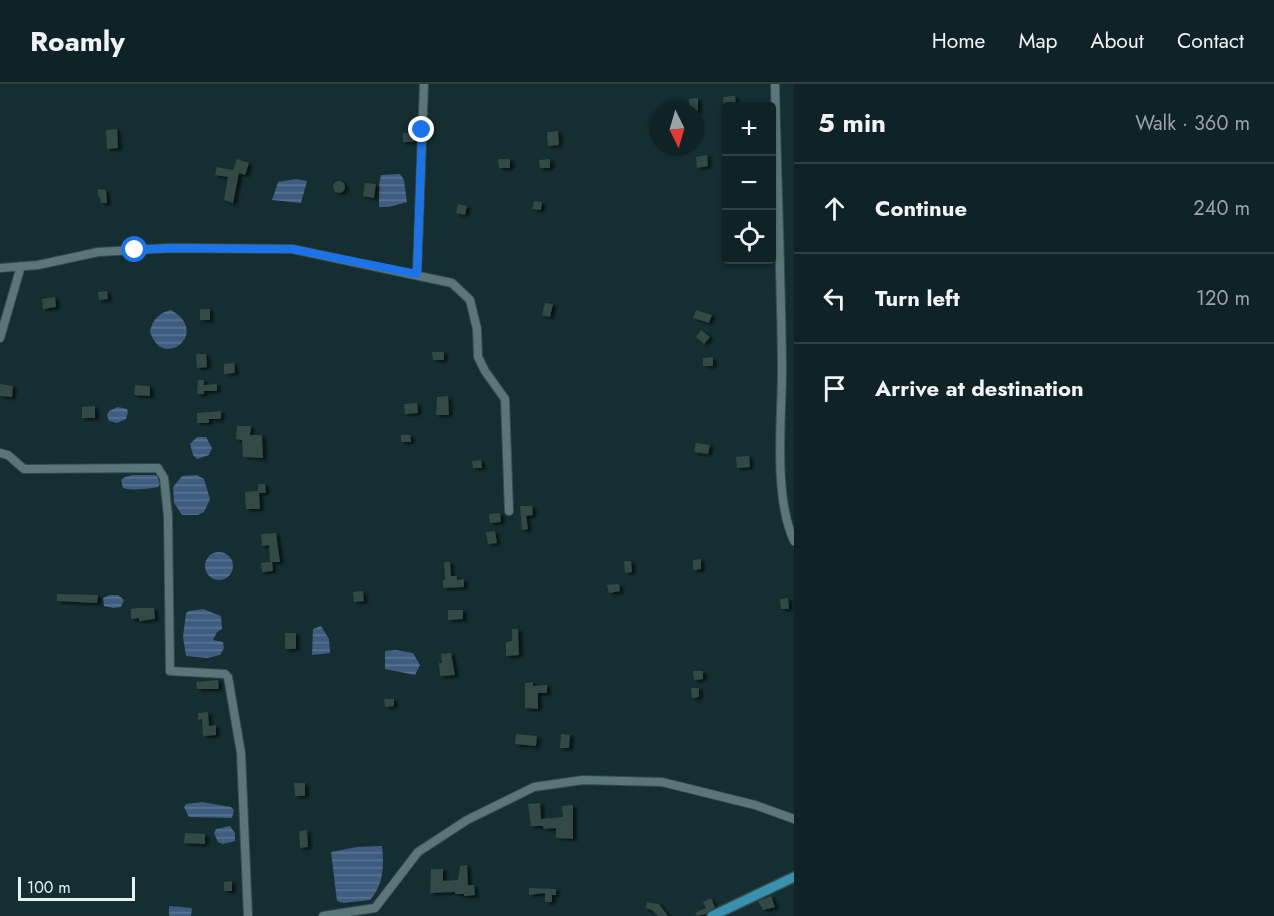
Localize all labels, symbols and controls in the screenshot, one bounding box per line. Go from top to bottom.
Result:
text: Roamly [30,21,125,62]
text: Home [932,26,985,56]
text: Map [1018,26,1058,56]
text: About [1091,26,1144,56]
text: Contact [1177,26,1244,56]
north arrow [650,102,704,156]
map controls [722,102,776,264]
button: + [722,102,776,156]
text: 5 min [818,104,886,142]
text: Walk · 360 m [1135,109,1250,138]
route end [408,116,434,142]
button: − [722,156,776,210]
icon: ahead [818,192,851,225]
text: Continue [875,192,967,224]
text: 240 m [1193,194,1250,223]
button: locate [722,210,776,264]
route start [121,236,147,262]
icon: left [818,282,851,315]
text: Turn left [875,282,960,314]
text: 120 m [1196,284,1250,313]
icon: arrive [818,372,851,405]
text: Arrive at destination [875,372,1084,404]
scale bar [18,874,135,902]
text: 100 m [27,876,71,899]

